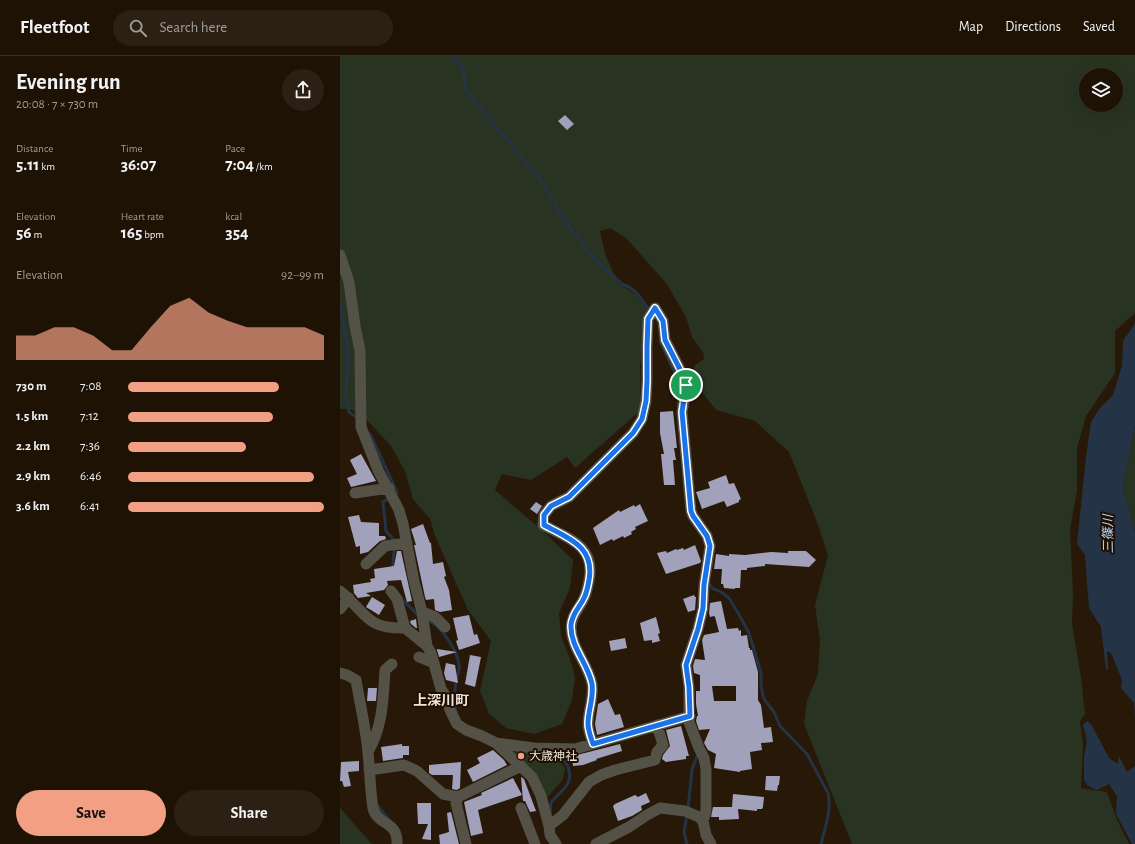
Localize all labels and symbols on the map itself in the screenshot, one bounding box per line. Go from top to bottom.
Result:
pin [669,368,703,402]
water label: 三篠川 [1101,512,1116,554]
district label: 上深川町 [413,693,469,708]
place label: 大歳神社 [529,750,577,762]
marker: 大歳神社 [516,751,526,761]

